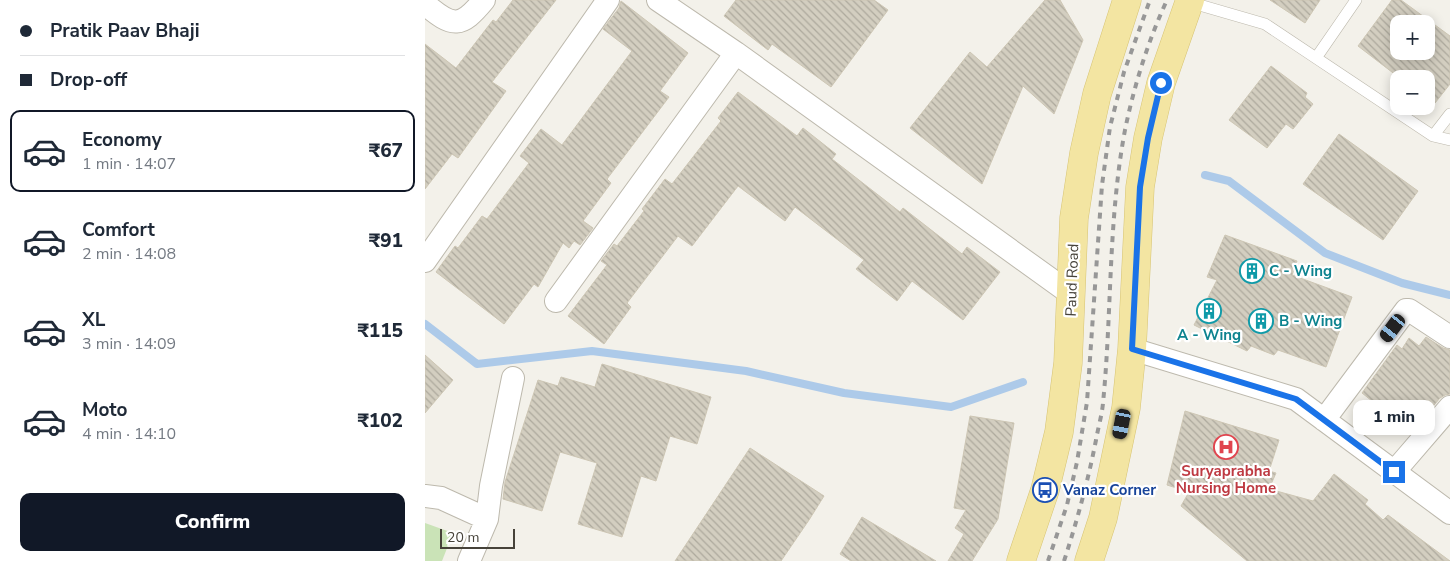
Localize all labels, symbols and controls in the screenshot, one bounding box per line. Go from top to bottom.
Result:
map controls [1390,15,1435,115]
button: + [1390,15,1435,60]
text: Pratik Paav Bhaji [50,18,200,44]
text: Drop-off [50,67,127,93]
button: − [1390,70,1435,115]
route start [1150,72,1172,94]
text: Economy [82,127,162,153]
icon: car [22,129,67,174]
text: ₹67 [369,138,403,164]
text: 1 min · 14:07 [82,153,176,175]
text: Comfort [82,217,155,243]
icon: car [22,219,67,264]
text: ₹91 [369,228,403,254]
text: 2 min · 14:08 [82,243,176,265]
street label: Paud Road [1061,243,1083,317]
building icon: C - Wing [1239,258,1265,284]
place label: C - Wing [1269,261,1332,281]
building icon: A - Wing [1196,298,1222,324]
text: XL [82,307,105,333]
building icon: B - Wing [1248,308,1274,334]
icon: car [22,309,67,354]
place label: B - Wing [1279,311,1342,331]
car [1377,312,1408,344]
text: ₹115 [357,318,403,344]
place label: A - Wing [1177,325,1241,345]
text: 3 min · 14:09 [82,333,176,355]
text: Moto [82,397,128,423]
icon: car [22,399,67,444]
callout: 1 min [1353,400,1435,434]
text: 1 min [1373,406,1415,428]
text: ₹102 [357,408,403,434]
car [1111,408,1132,440]
text: 4 min · 14:10 [82,423,176,445]
hospital icon: Suryaprabha Nursing Home [1213,434,1239,460]
place label: Suryaprabha Nursing Home [1176,461,1276,498]
route end [1383,461,1405,483]
bus stop icon: Vanaz Corner [1032,477,1058,503]
place label: Vanaz Corner [1062,480,1156,500]
button: Confirm [20,493,405,551]
scale bar [440,526,515,549]
text: 20 m [447,528,479,547]

